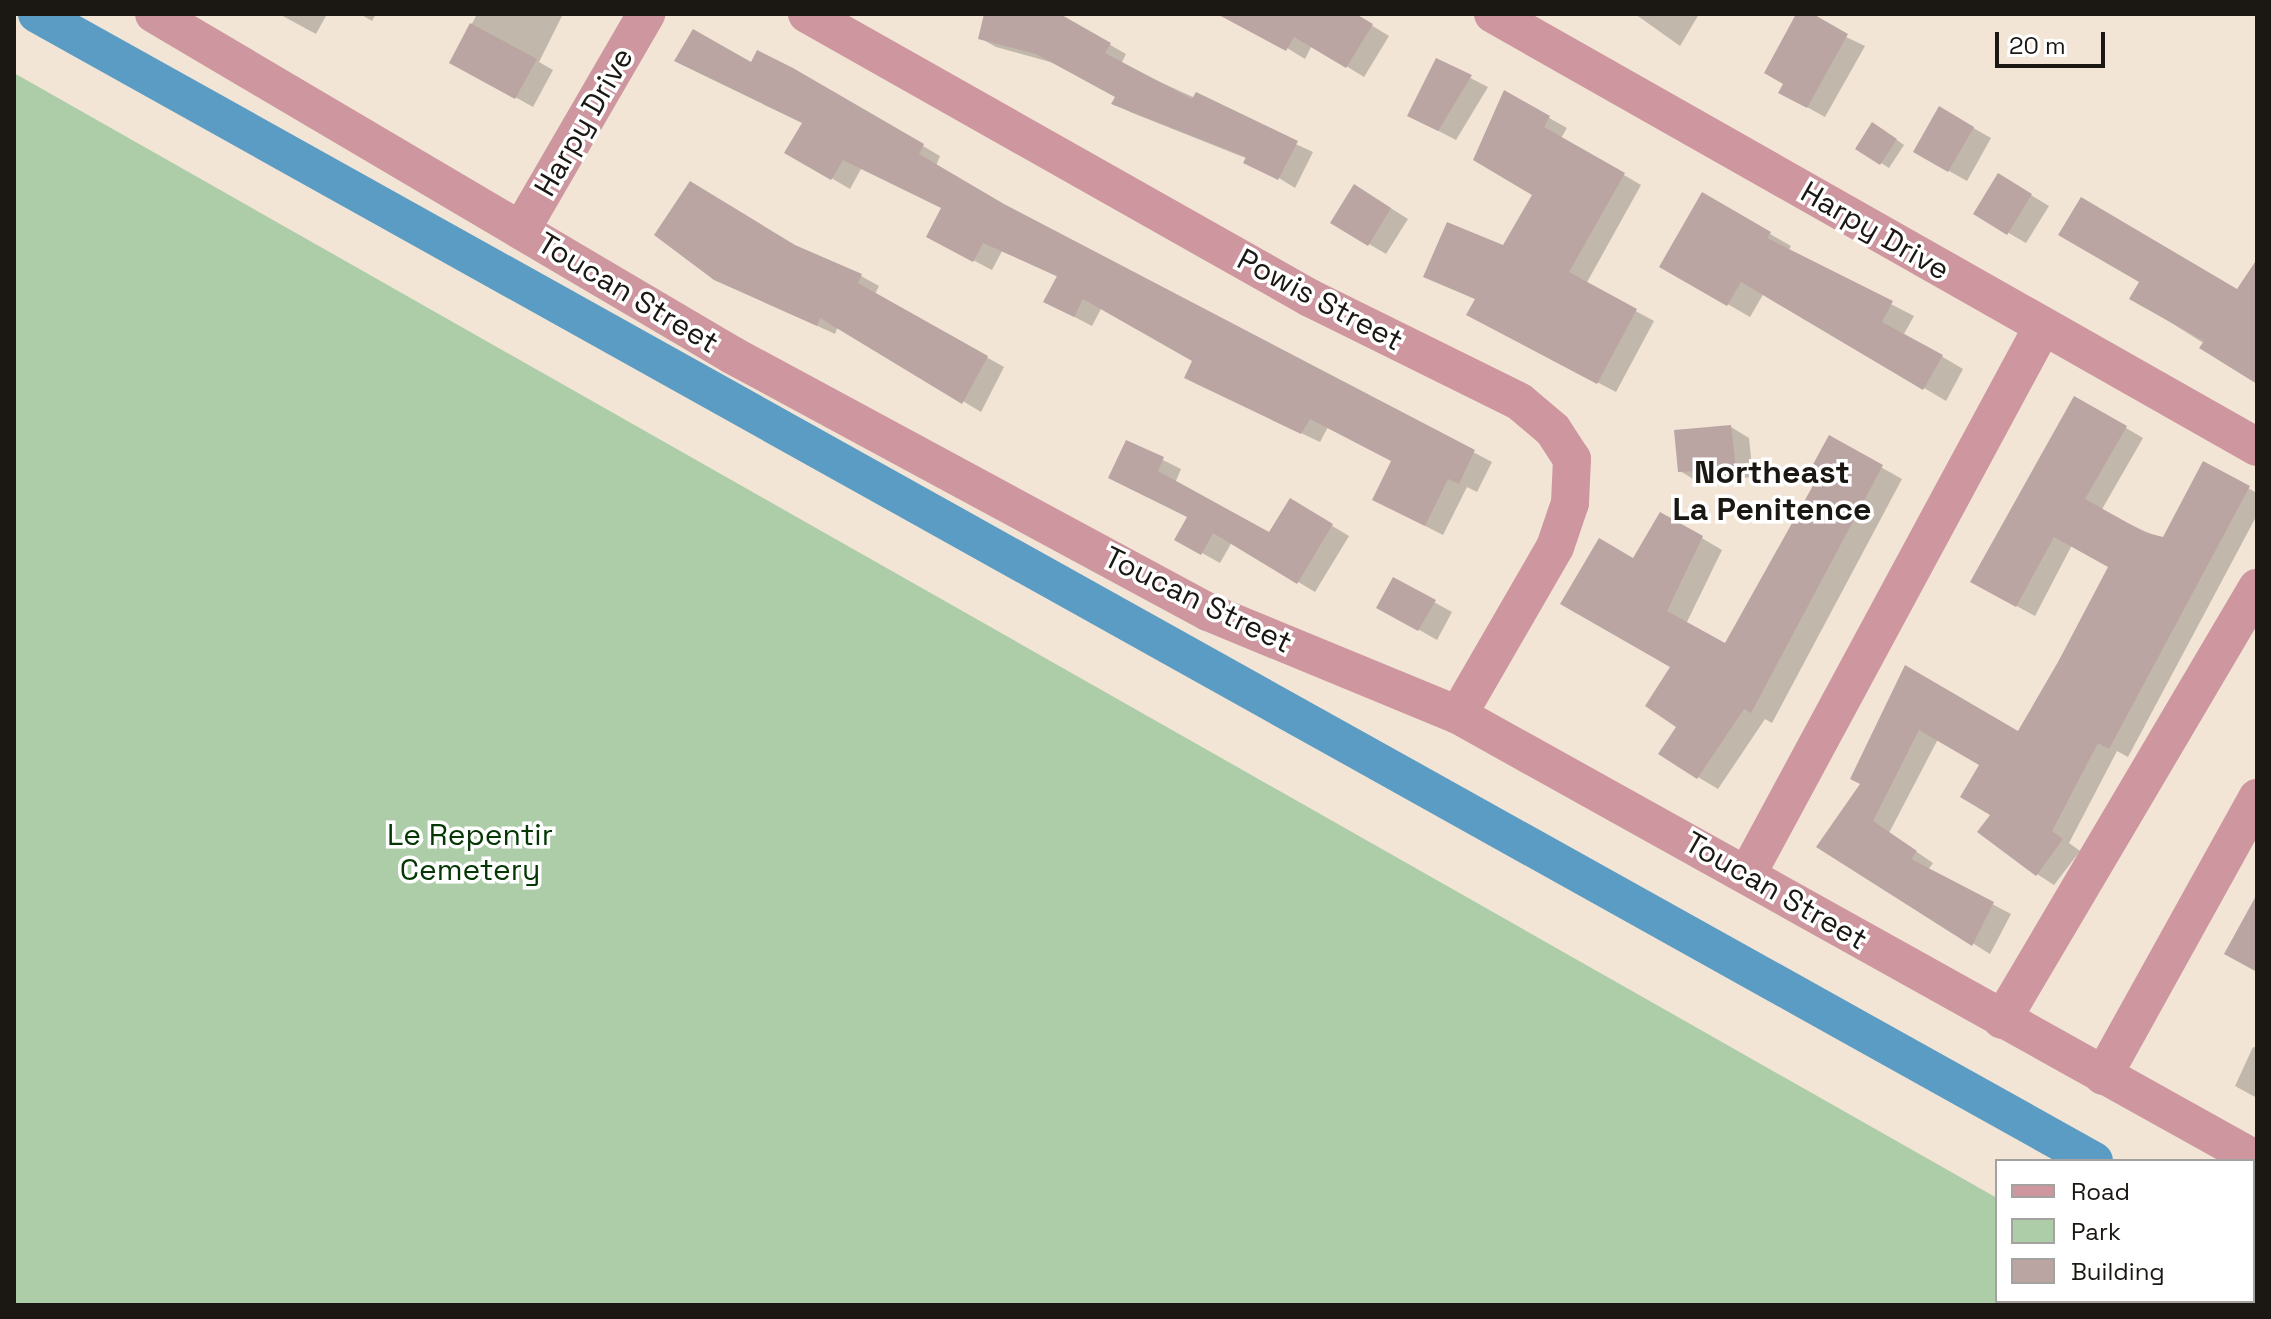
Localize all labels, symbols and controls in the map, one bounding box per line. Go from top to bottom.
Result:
scale bar [1999,16,2109,66]
text: 20 m [2009,30,2066,61]
street label: Harpy Drive [527,41,641,203]
street label: Harpy Drive [1794,174,1956,288]
street label: Toucan Street [531,225,725,361]
street label: Powis Street [1231,241,1409,359]
district label: Northeast La Penitence [1672,454,1872,529]
street label: Toucan Street [1098,539,1298,661]
park label: Le Repentir Cemetery [387,817,553,888]
street label: Toucan Street [1678,824,1874,958]
legend [1995,1159,2255,1303]
text: Road [2071,1176,2130,1207]
text: Park [2071,1216,2121,1247]
text: Building [2071,1256,2165,1287]

